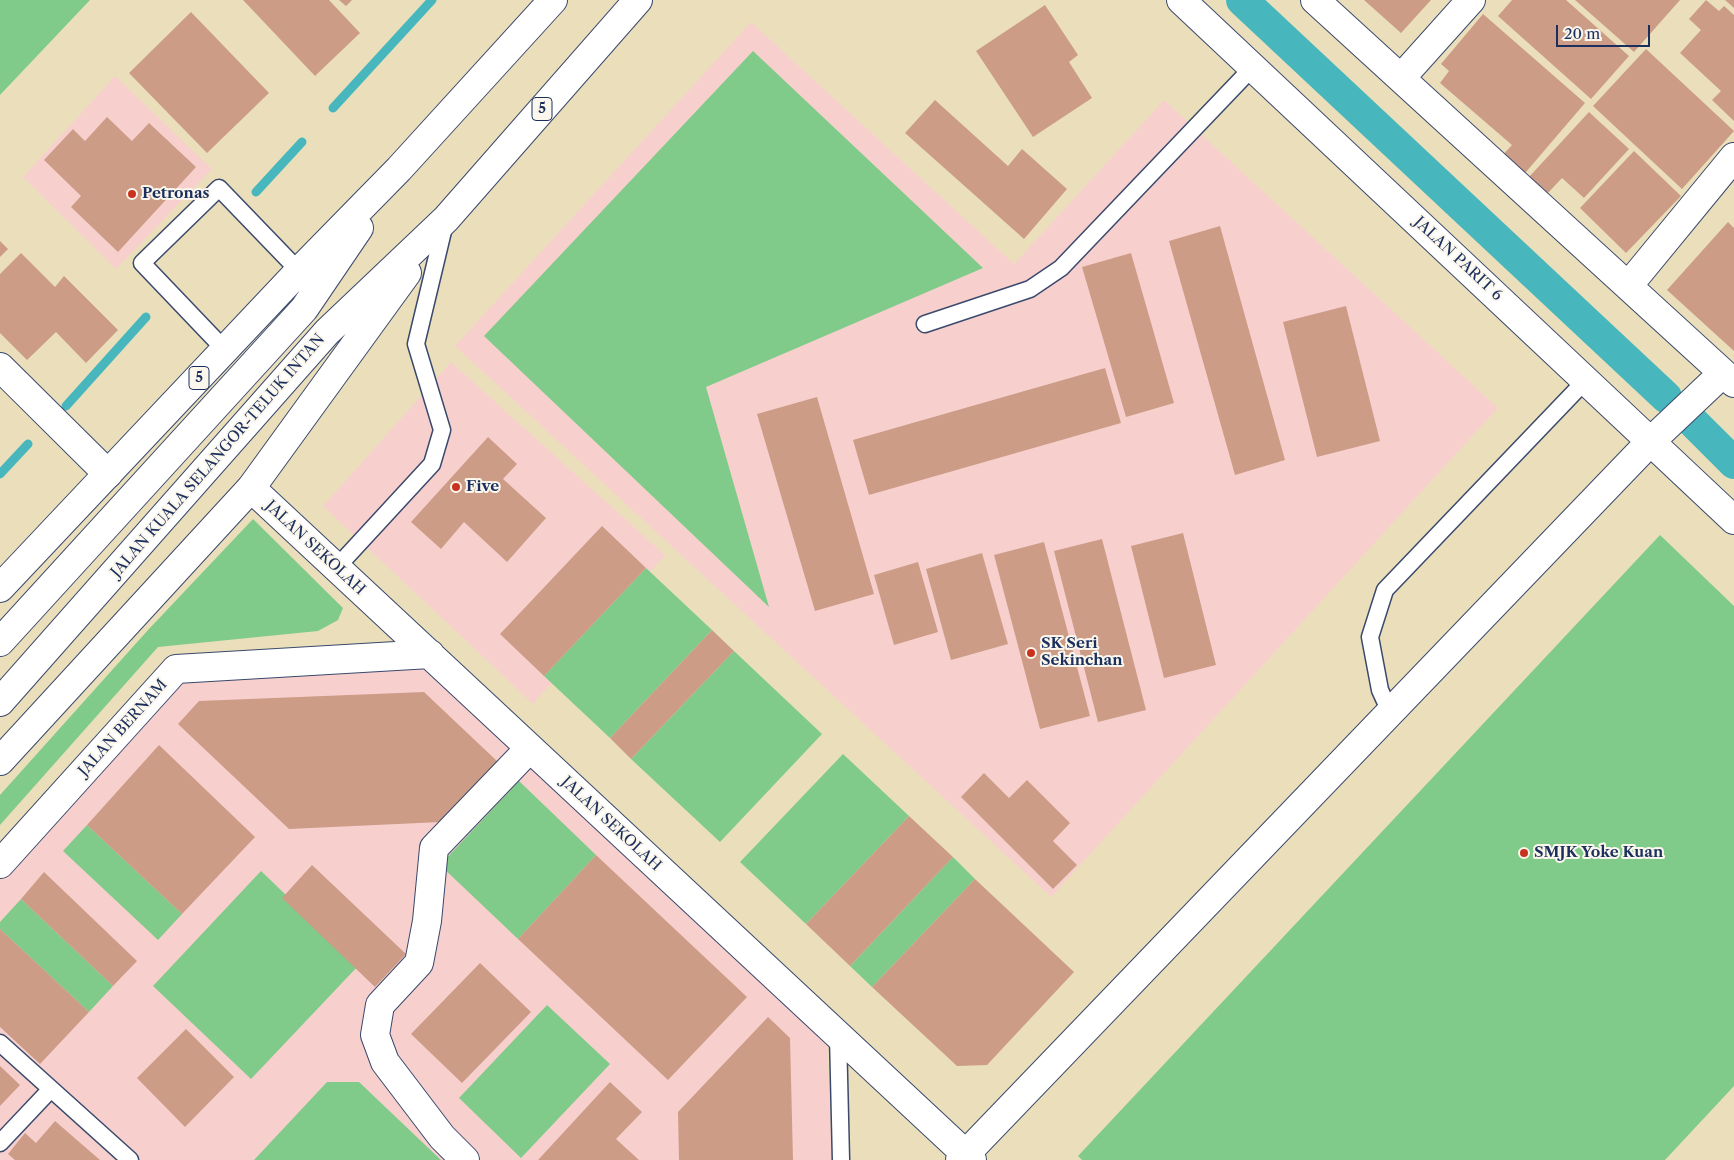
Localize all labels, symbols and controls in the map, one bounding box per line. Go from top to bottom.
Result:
scale bar [1559,15,1653,47]
text: 20 m [1564,24,1600,43]
road number: 5 [532,98,552,120]
place label: Petronas [142,185,210,203]
marker: Petronas [126,188,138,200]
street label: JALAN PARIT 6 [1410,213,1506,305]
street label: JALAN KUALA SELANGOR-TELUK INTAN [107,331,329,581]
road number: 5 [189,366,209,389]
place label: Five [466,478,499,496]
marker: Five [450,481,462,493]
street label: JALAN SEKOLAH [261,497,369,599]
place label: SK Seri Sekinchan [1041,635,1123,670]
marker: SK Seri Sekinchan [1025,647,1037,659]
street label: JALAN BERNAM [75,676,171,780]
street label: JALAN SEKOLAH [557,773,665,875]
place label: SMJK Yoke Kuan [1534,844,1663,862]
marker: SMJK Yoke Kuan [1518,847,1530,859]

